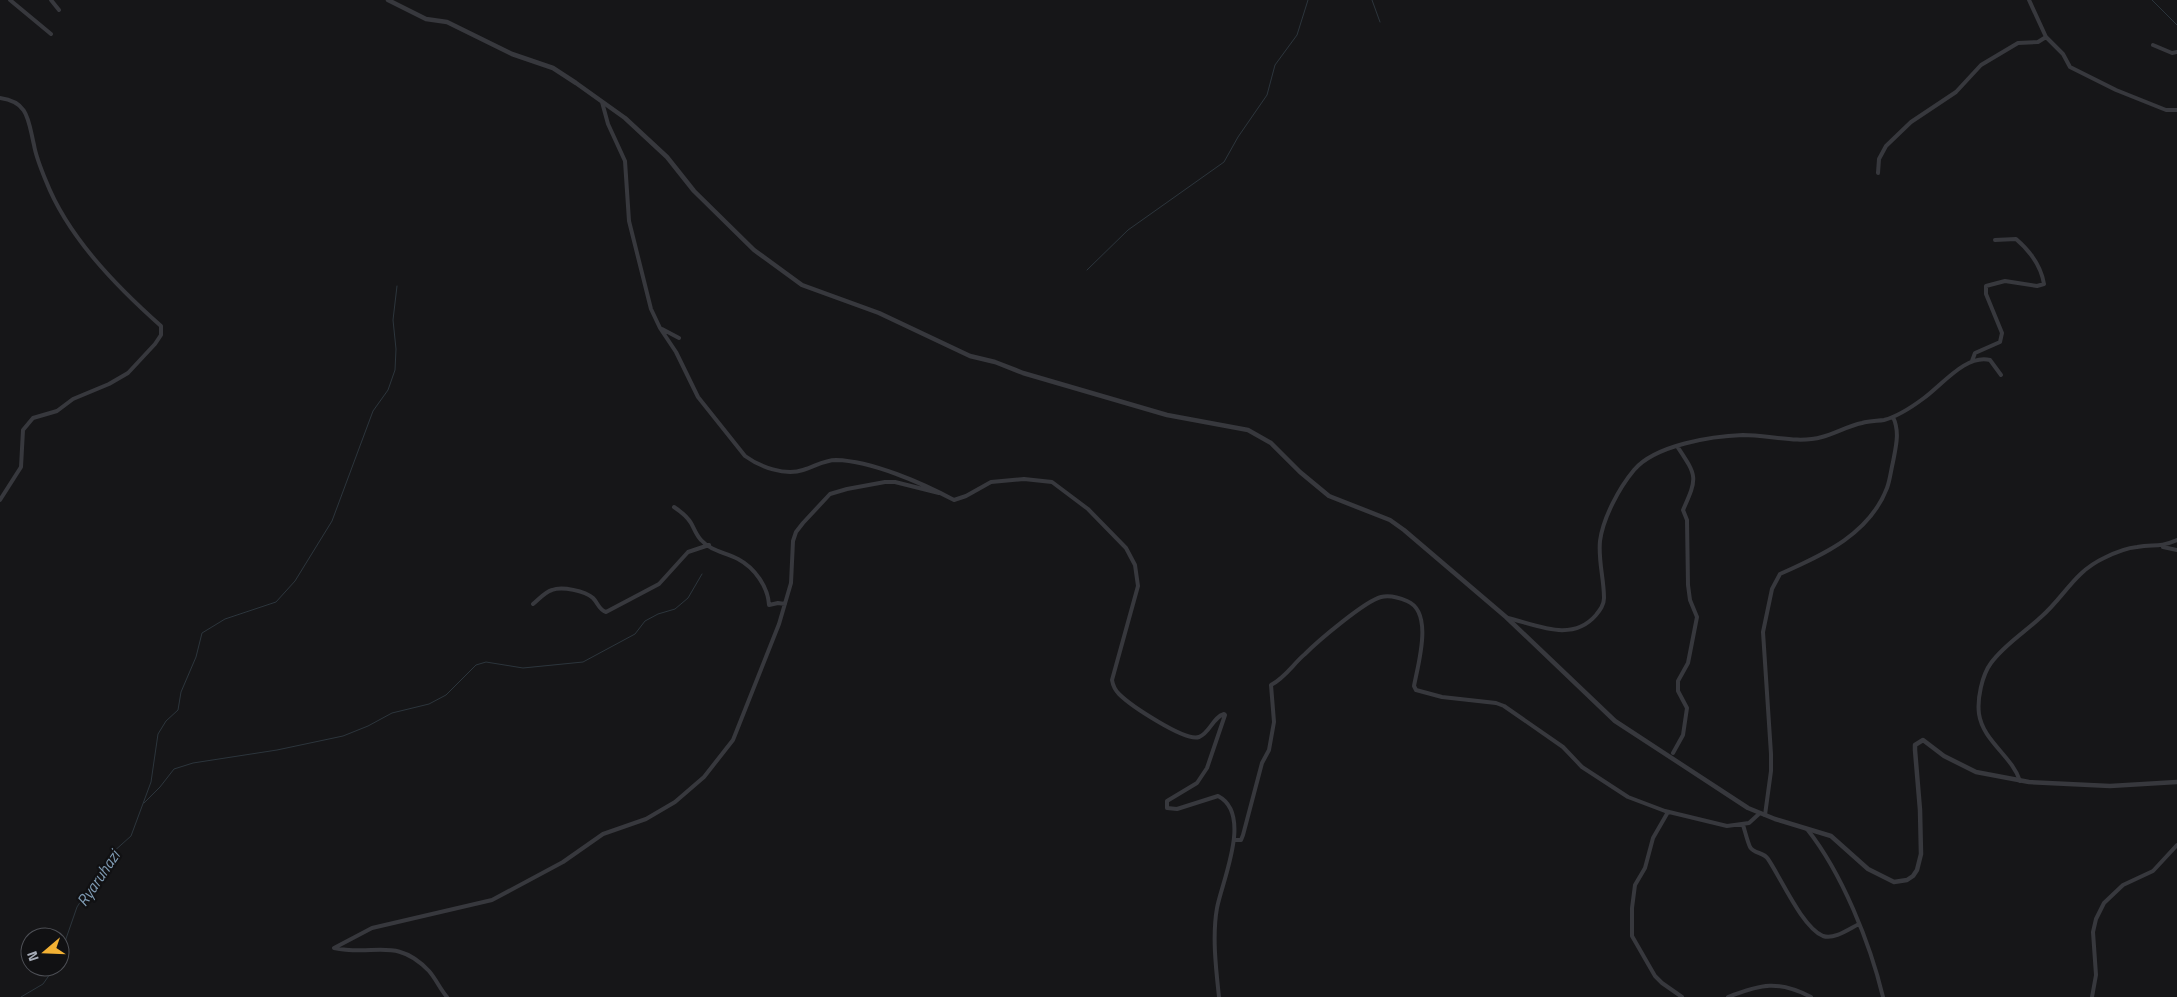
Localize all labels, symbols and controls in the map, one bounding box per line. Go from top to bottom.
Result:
water label: Ryaruhazi [70,844,127,911]
north arrow [20,927,70,977]
text: N [21,948,44,964]

